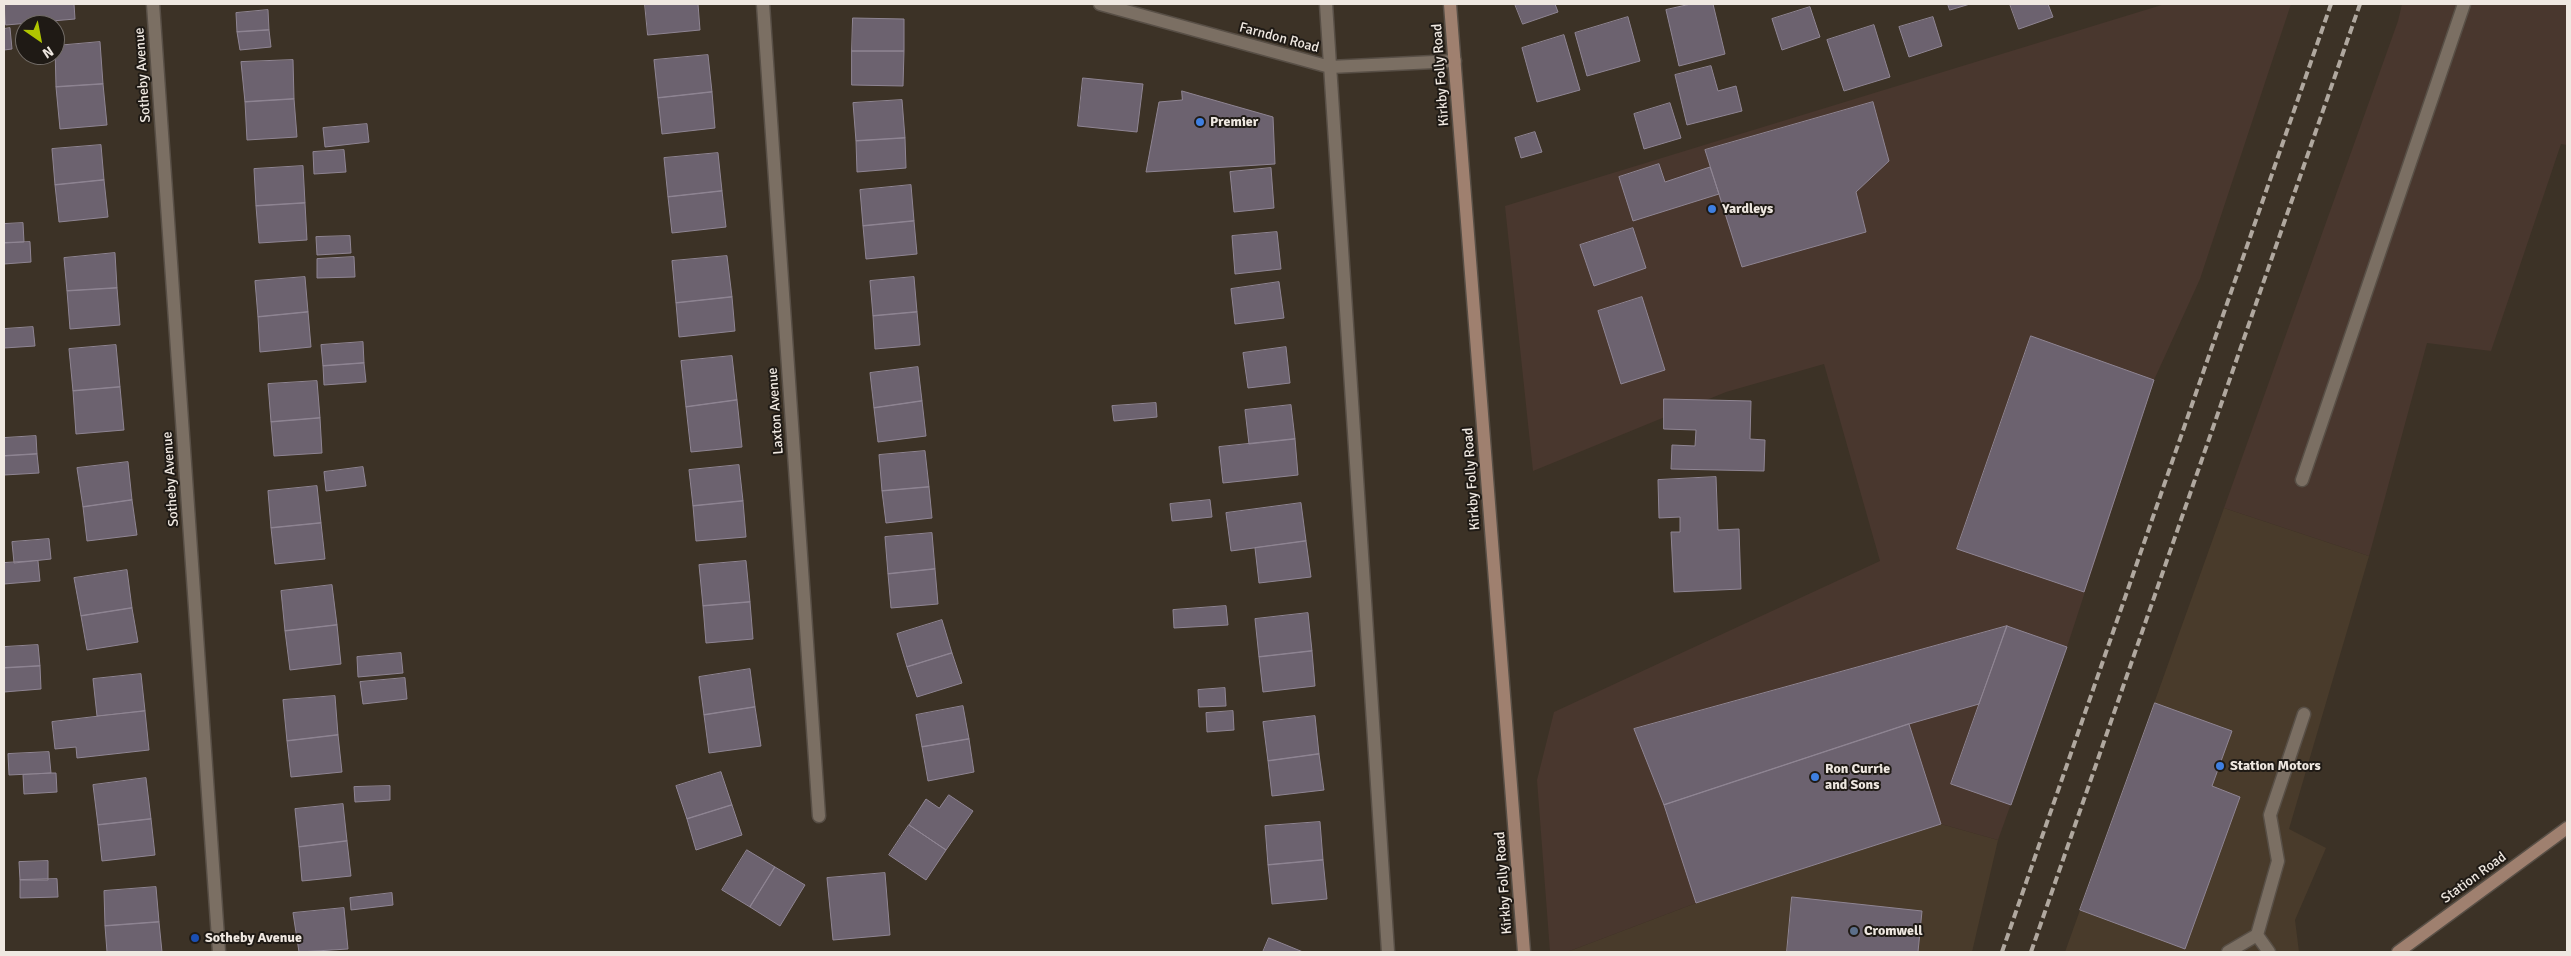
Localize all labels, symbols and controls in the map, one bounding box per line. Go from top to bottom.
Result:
north arrow [15,15,65,65]
street label: Farndon Road [1237,19,1321,57]
street label: Kirkby Folly Road [1429,23,1453,127]
street label: Sotheby Avenue [131,27,155,123]
text: N [39,42,57,62]
place label: Premier [1210,114,1258,130]
marker: Premier [1194,116,1206,128]
place label: Yardleys [1722,201,1773,217]
marker: Yardleys [1706,203,1718,215]
street label: Laxton Avenue [765,367,787,455]
street label: Kirkby Folly Road [1460,427,1484,531]
street label: Sotheby Avenue [159,431,183,527]
place label: Station Motors [2230,758,2321,774]
marker: Station Motors [2214,760,2226,772]
place label: Ron Currie and Sons [1825,761,1890,794]
marker: Ron Currie and Sons [1809,771,1821,783]
street label: Kirkby Folly Road [1492,831,1516,935]
street label: Station Road [2438,849,2510,907]
place label: Cromwell [1864,923,1923,939]
marker: Cromwell [1848,925,1860,937]
place label: Sotheby Avenue [205,930,302,946]
marker: Sotheby Avenue [189,932,201,944]

